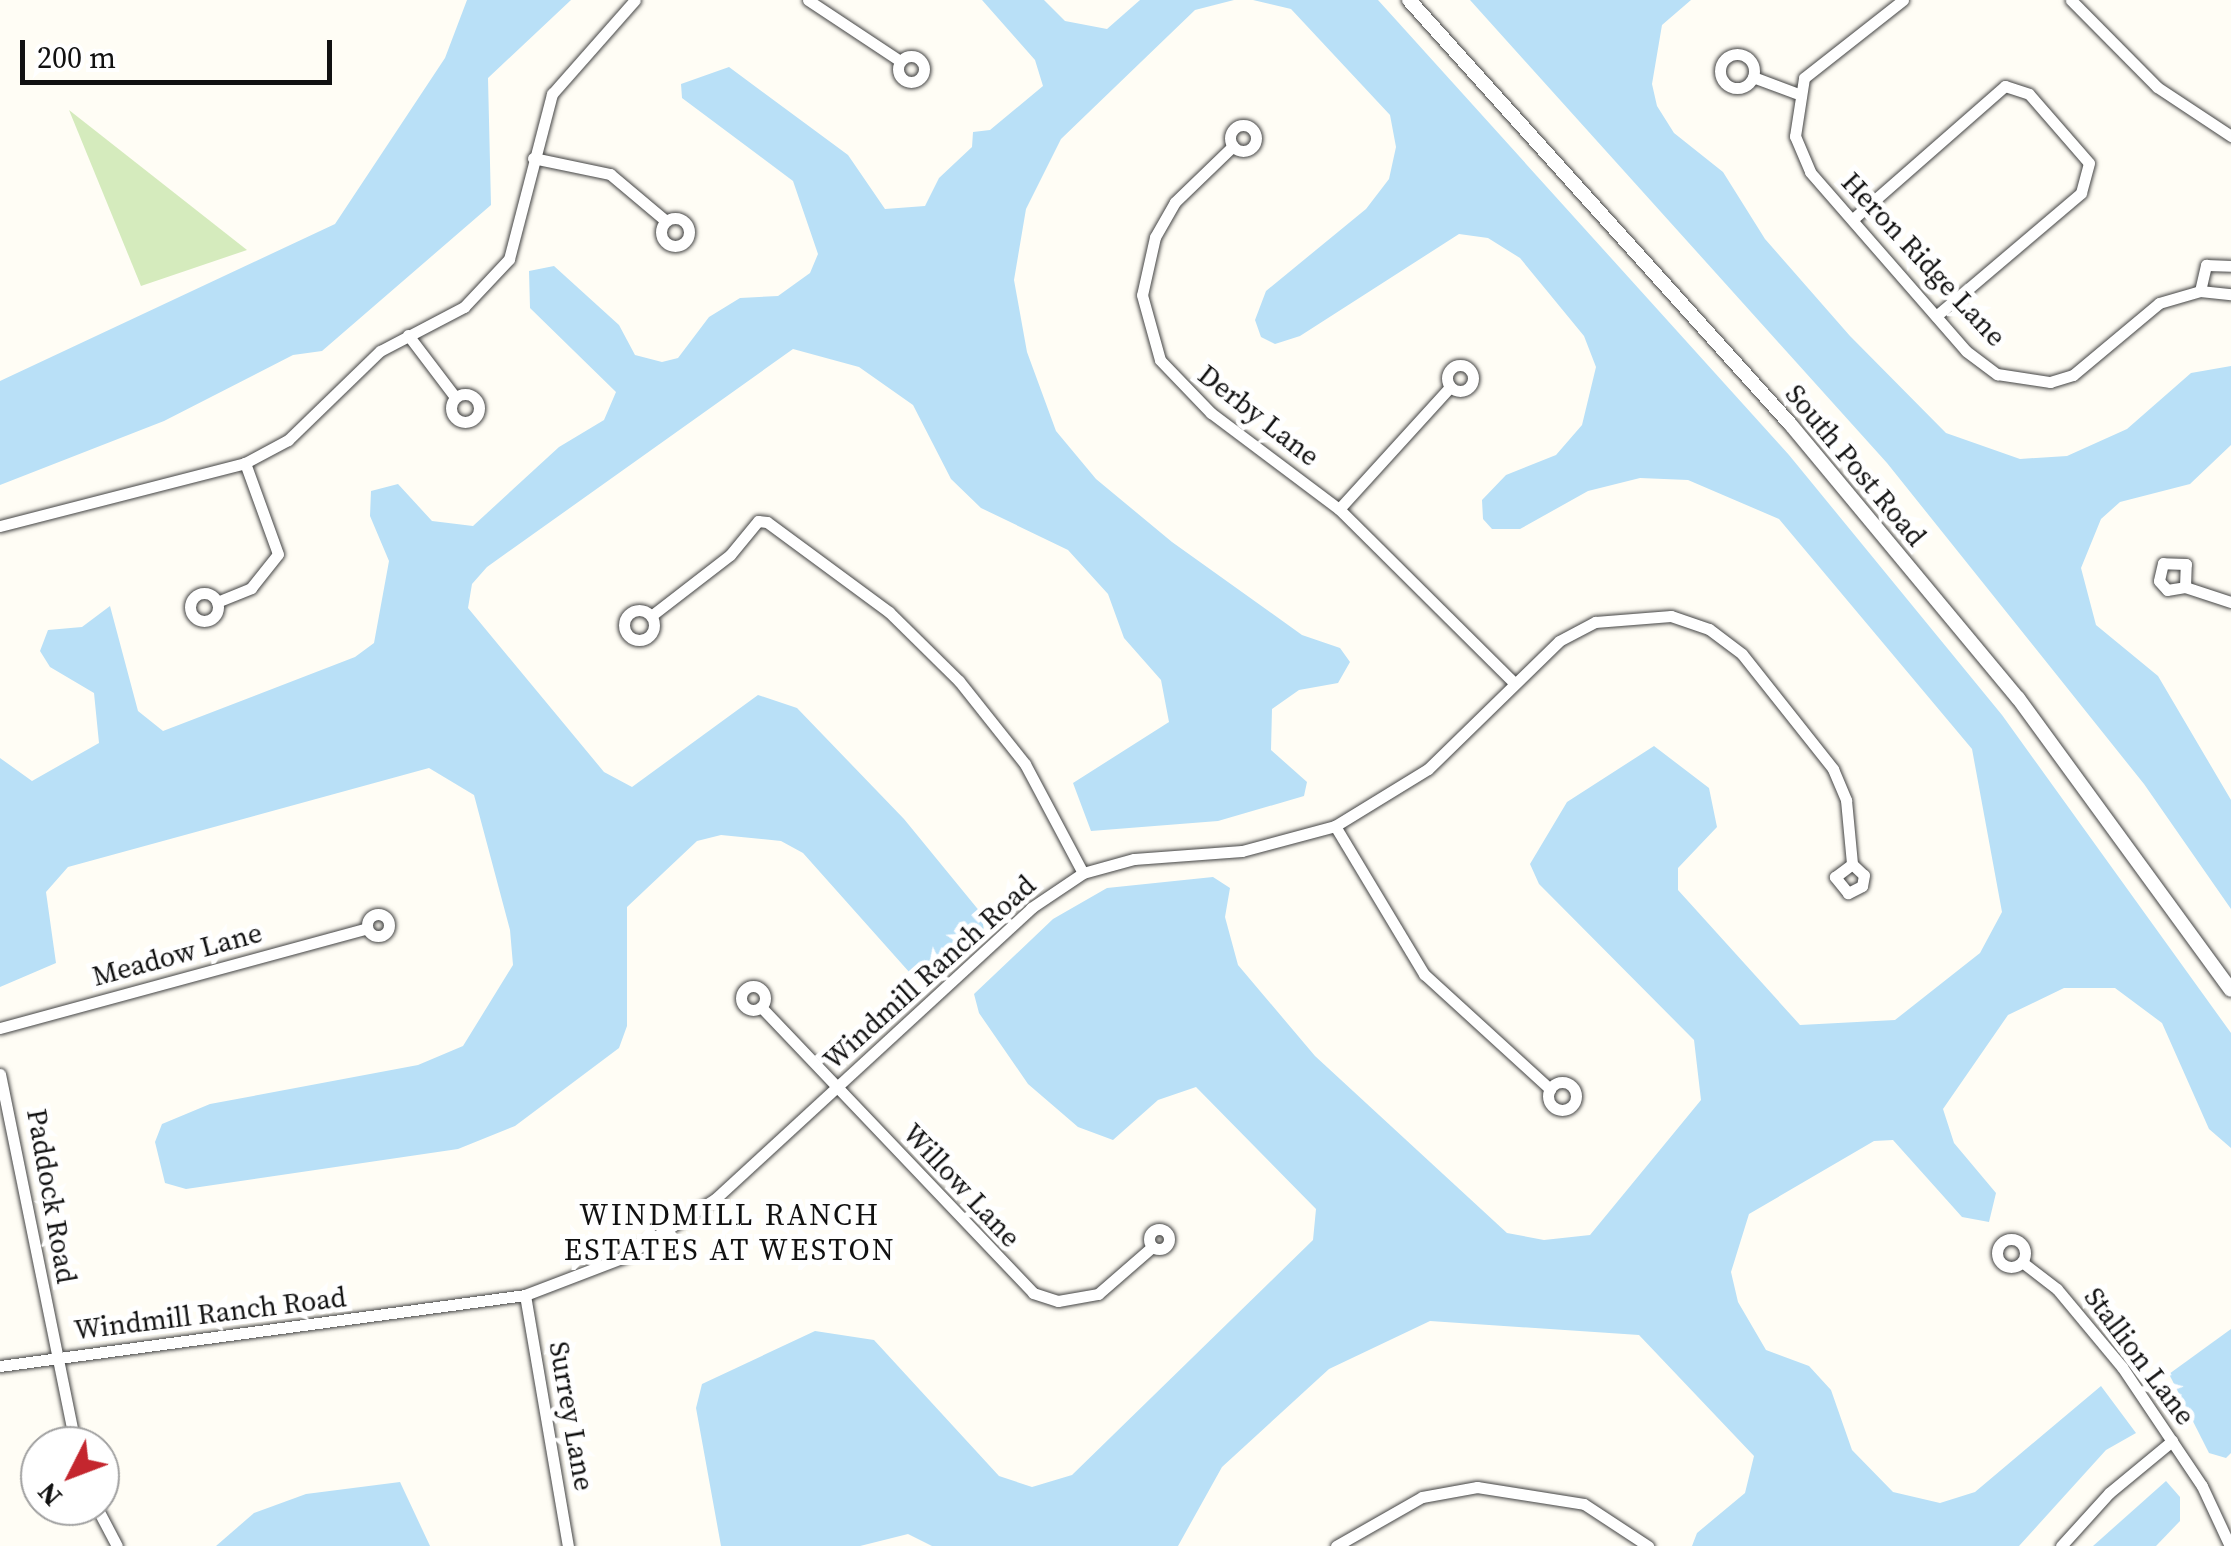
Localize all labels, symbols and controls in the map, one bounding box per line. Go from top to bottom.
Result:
scale bar [25,20,338,82]
text: 200 m [37,37,116,78]
street label: Heron Ridge Lane [1835,165,2013,353]
street label: Derby Lane [1192,357,1326,473]
street label: South Post Road [1779,377,1933,553]
street label: Windmill Ranch Road [816,868,1042,1076]
street label: Meadow Lane [89,915,265,993]
street label: Paddock Road [20,1106,84,1286]
street label: Willow Lane [896,1116,1028,1254]
district label: WINDMILL RANCH ESTATES AT WESTON [563,1197,897,1268]
street label: Windmill Ranch Road [72,1280,348,1346]
street label: Stallion Lane [2077,1281,2203,1431]
street label: Surrey Lane [542,1339,602,1493]
north arrow [20,1426,120,1526]
text: N [28,1474,70,1515]

